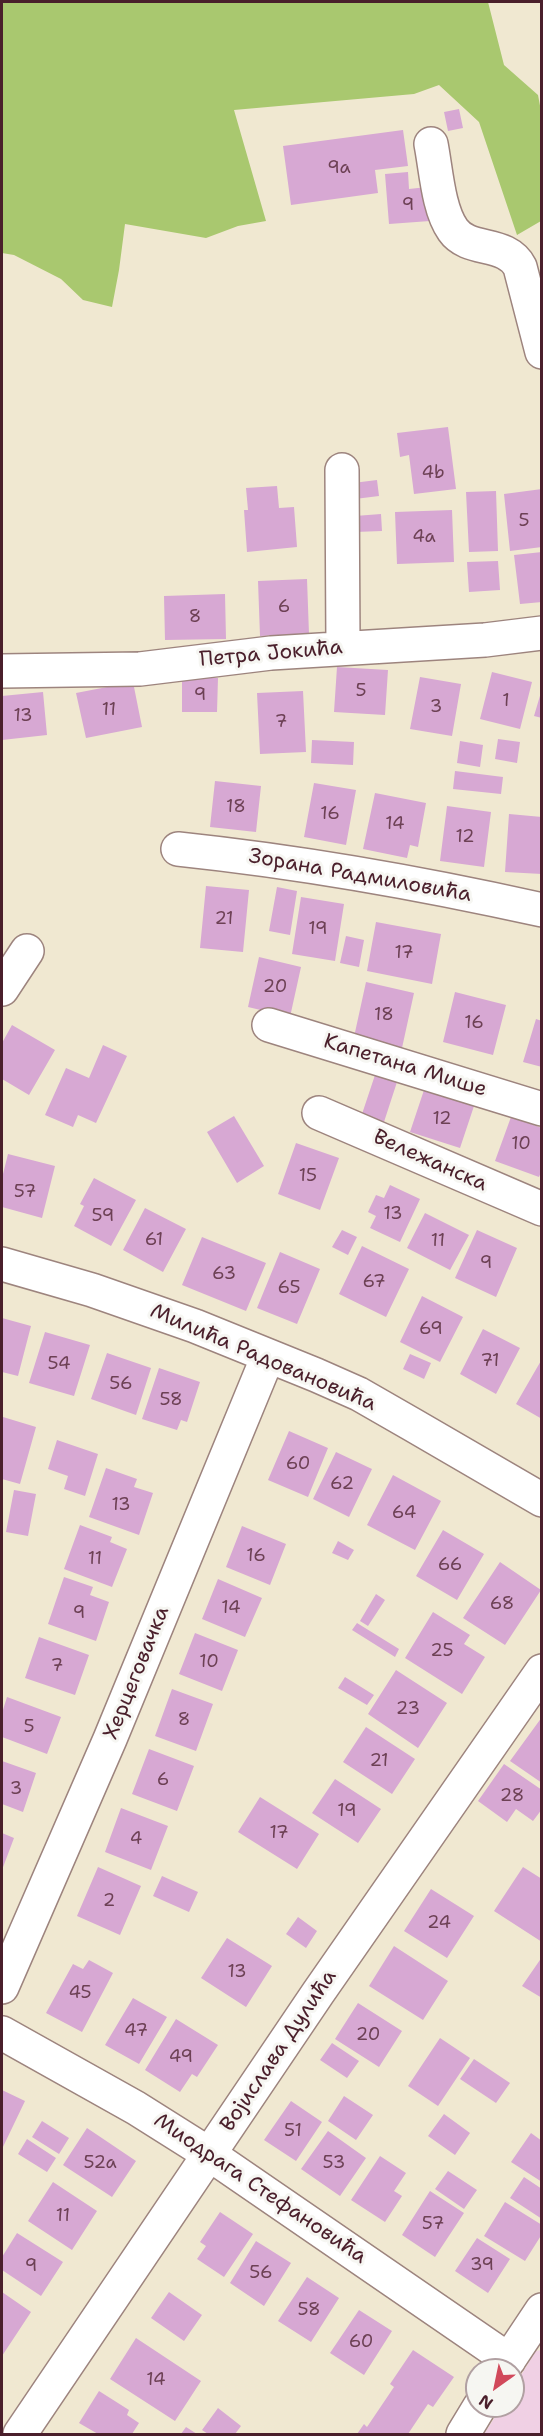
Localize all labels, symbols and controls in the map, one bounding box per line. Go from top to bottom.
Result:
house number: 9a [327,157,351,179]
house number: 9 [402,194,414,216]
house number: 4b [421,462,445,484]
house number: 5 [518,510,530,532]
house number: 4a [412,526,436,548]
house number: 6 [278,596,290,618]
house number: 8 [189,606,201,628]
street label: Петра Јокића [198,635,344,673]
house number: 5 [355,680,367,702]
house number: 9 [194,684,206,706]
house number: 1 [502,690,510,712]
house number: 3 [430,696,442,718]
house number: 11 [102,699,116,721]
house number: 13 [13,705,33,727]
house number: 7 [275,711,287,733]
house number: 18 [226,796,246,818]
house number: 16 [320,803,340,825]
house number: 14 [385,813,405,835]
house number: 12 [455,826,475,848]
street label: Зорана Радмиловића [247,844,473,908]
house number: 21 [214,908,234,930]
house number: 19 [308,918,328,940]
house number: 17 [394,942,414,964]
house number: 20 [263,976,287,998]
house number: 18 [374,1004,394,1026]
house number: 16 [464,1012,484,1034]
street label: Капетана Мише [320,1029,490,1103]
house number: 12 [432,1108,452,1130]
street label: Вележанска [369,1125,491,1197]
house number: 10 [511,1133,531,1155]
house number: 15 [299,1165,317,1187]
house number: 57 [14,1181,36,1203]
house number: 13 [383,1203,403,1225]
house number: 59 [92,1205,114,1227]
house number: 61 [145,1229,163,1251]
house number: 11 [431,1230,445,1252]
house number: 9 [480,1252,492,1274]
house number: 63 [212,1263,236,1285]
house number: 67 [362,1271,386,1293]
house number: 65 [278,1277,300,1299]
street label: Милића Радовановића [146,1299,380,1417]
house number: 69 [419,1318,443,1340]
house number: 71 [480,1350,500,1372]
house number: 54 [47,1353,71,1375]
house number: 56 [109,1373,133,1395]
house number: 58 [159,1389,183,1411]
house number: 60 [286,1453,310,1475]
house number: 62 [330,1473,354,1495]
house number: 13 [111,1494,131,1516]
house number: 64 [392,1502,416,1524]
house number: 16 [246,1545,266,1567]
house number: 11 [88,1548,102,1570]
house number: 66 [438,1554,462,1576]
house number: 68 [490,1593,514,1615]
house number: 14 [221,1597,241,1619]
house number: 9 [73,1602,85,1624]
street label: Херцеговачка [99,1603,175,1743]
house number: 25 [430,1640,454,1662]
house number: 10 [199,1651,219,1673]
house number: 7 [51,1655,63,1677]
house number: 23 [396,1698,420,1720]
house number: 8 [178,1709,190,1731]
house number: 5 [23,1716,35,1738]
house number: 21 [369,1750,389,1772]
house number: 6 [157,1769,169,1791]
house number: 3 [10,1778,22,1800]
house number: 28 [500,1785,524,1807]
house number: 19 [337,1800,357,1822]
house number: 17 [269,1822,289,1844]
house number: 4 [130,1828,142,1850]
house number: 2 [103,1890,115,1912]
house number: 24 [427,1912,451,1934]
house number: 13 [227,1961,247,1983]
street label: Војислава Дулића [216,1965,342,2137]
house number: 45 [68,1982,92,2004]
house number: 47 [124,2020,148,2042]
house number: 20 [356,2024,380,2046]
house number: 49 [169,2046,193,2068]
street label: Миодрага Стефановића [149,2108,371,2270]
house number: 51 [284,2120,302,2142]
house number: 52a [83,2152,117,2174]
house number: 53 [323,2152,345,2174]
house number: 11 [56,2205,70,2227]
house number: 57 [422,2213,444,2235]
house number: 39 [470,2254,494,2276]
house number: 9 [25,2255,37,2277]
house number: 56 [249,2262,273,2284]
house number: 58 [297,2299,321,2321]
house number: 60 [349,2331,373,2353]
north arrow [465,2358,525,2418]
house number: 14 [146,2369,166,2391]
text: N [475,2390,497,2414]

